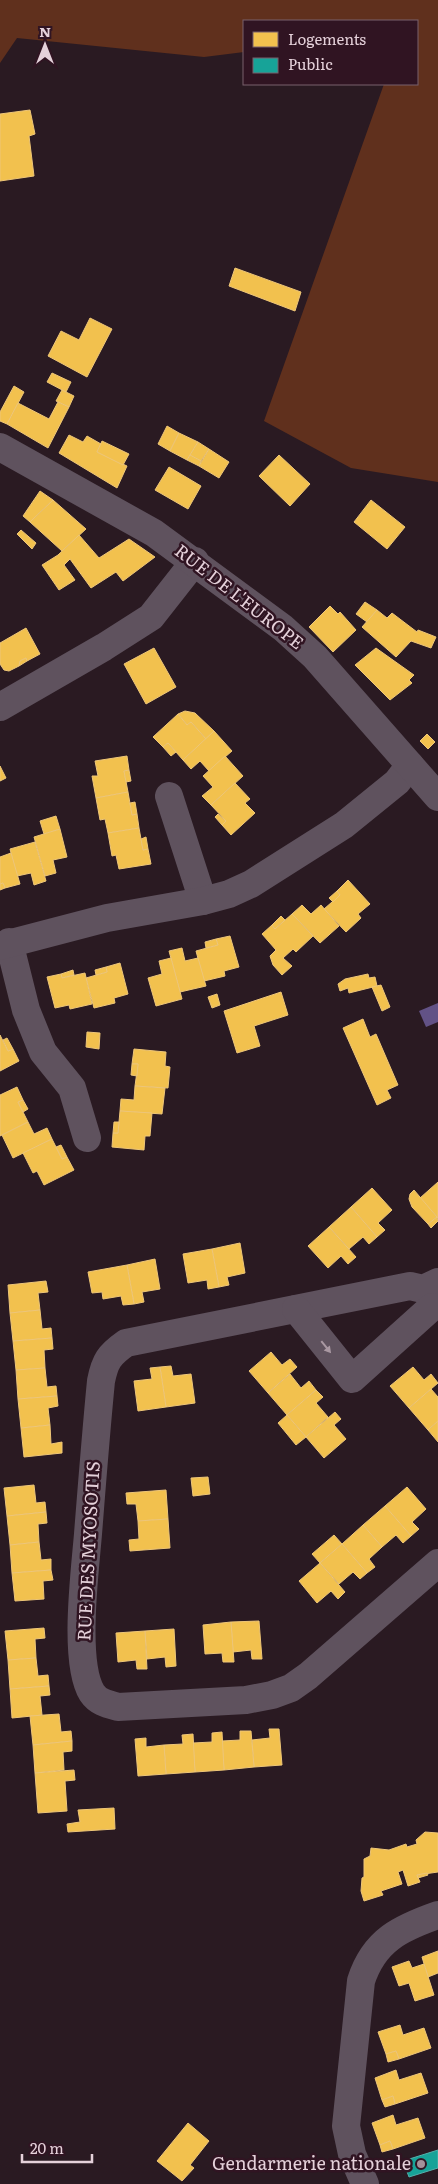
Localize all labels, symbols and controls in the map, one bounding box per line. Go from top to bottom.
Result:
north arrow [20,20,70,70]
legend [243,20,418,85]
text: N [39,21,51,41]
text: Logements [288,27,366,50]
text: Public [288,52,333,75]
street label: RUE DE L'EUROPE [170,537,310,655]
one-way arrow [321,1340,332,1353]
street label: RUE DES MYOSOTIS [69,1460,106,1642]
scale bar [22,2132,92,2164]
text: 20 m [30,2136,64,2159]
place label: Gendarmerie nationale [212,2149,411,2176]
marker: Gendarmerie nationale [415,2158,427,2170]

